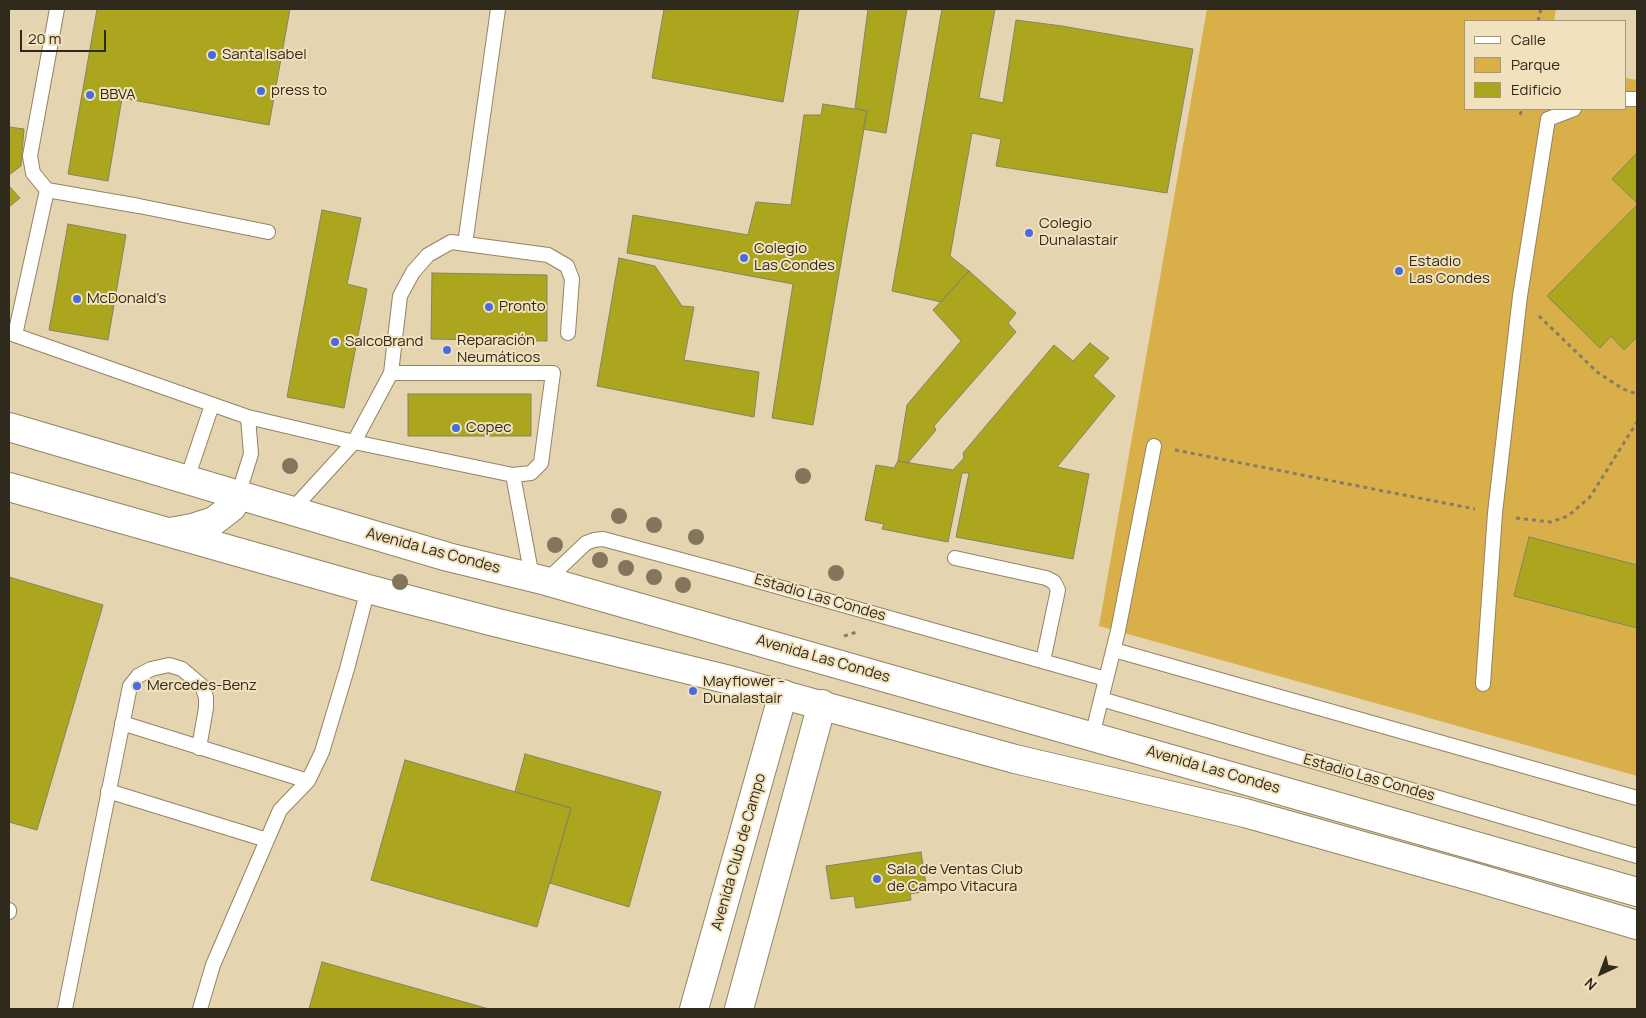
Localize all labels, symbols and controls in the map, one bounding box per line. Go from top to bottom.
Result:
scale bar [22,20,109,52]
legend [1464,20,1626,110]
text: 20 m [28,28,61,49]
text: Calle [1511,29,1546,50]
place label: Santa Isabel [222,46,307,64]
marker: Santa Isabel [206,49,218,61]
text: Parque [1511,54,1560,75]
text: Edificio [1511,79,1561,100]
place label: press to [271,82,327,100]
marker: press to [255,85,267,97]
place label: BBVA [100,86,135,104]
marker: BBVA [84,89,96,101]
place label: Colegio Dunalastair [1039,215,1118,250]
marker: Colegio Dunalastair [1023,227,1035,239]
place label: Colegio Las Condes [754,240,835,275]
marker: Colegio Las Condes [738,252,750,264]
place label: Estadio Las Condes [1409,253,1490,288]
marker: Estadio Las Condes [1393,265,1405,277]
place label: McDonald's [87,290,166,308]
marker: McDonald's [71,293,83,305]
place label: Pronto [499,298,546,316]
marker: Pronto [483,301,495,313]
place label: Reparación Neumáticos [457,332,540,367]
place label: SalcoBrand [345,333,423,351]
marker: SalcoBrand [329,336,341,348]
marker: Reparación Neumáticos [441,344,453,356]
place label: Copec [466,419,512,437]
marker: Copec [450,422,462,434]
street label: Avenida Las Condes [364,524,502,578]
street label: Estadio Las Condes [752,571,888,625]
street label: Avenida Las Condes [754,631,892,687]
place label: Mayflower - Dunalastair [703,673,785,708]
place label: Mercedes-Benz [147,677,257,695]
marker: Mercedes-Benz [131,680,143,692]
marker: Mayflower - Dunalastair [687,685,699,697]
street label: Avenida Las Condes [1144,742,1282,798]
street label: Estadio Las Condes [1301,751,1437,805]
street label: Avenida Club de Campo [708,771,770,933]
place label: Sala de Ventas Club de Campo Vitacura [887,861,1023,896]
marker: Sala de Ventas Club de Campo Vitacura [871,873,883,885]
north arrow [1576,948,1626,998]
text: N [1580,974,1601,995]

